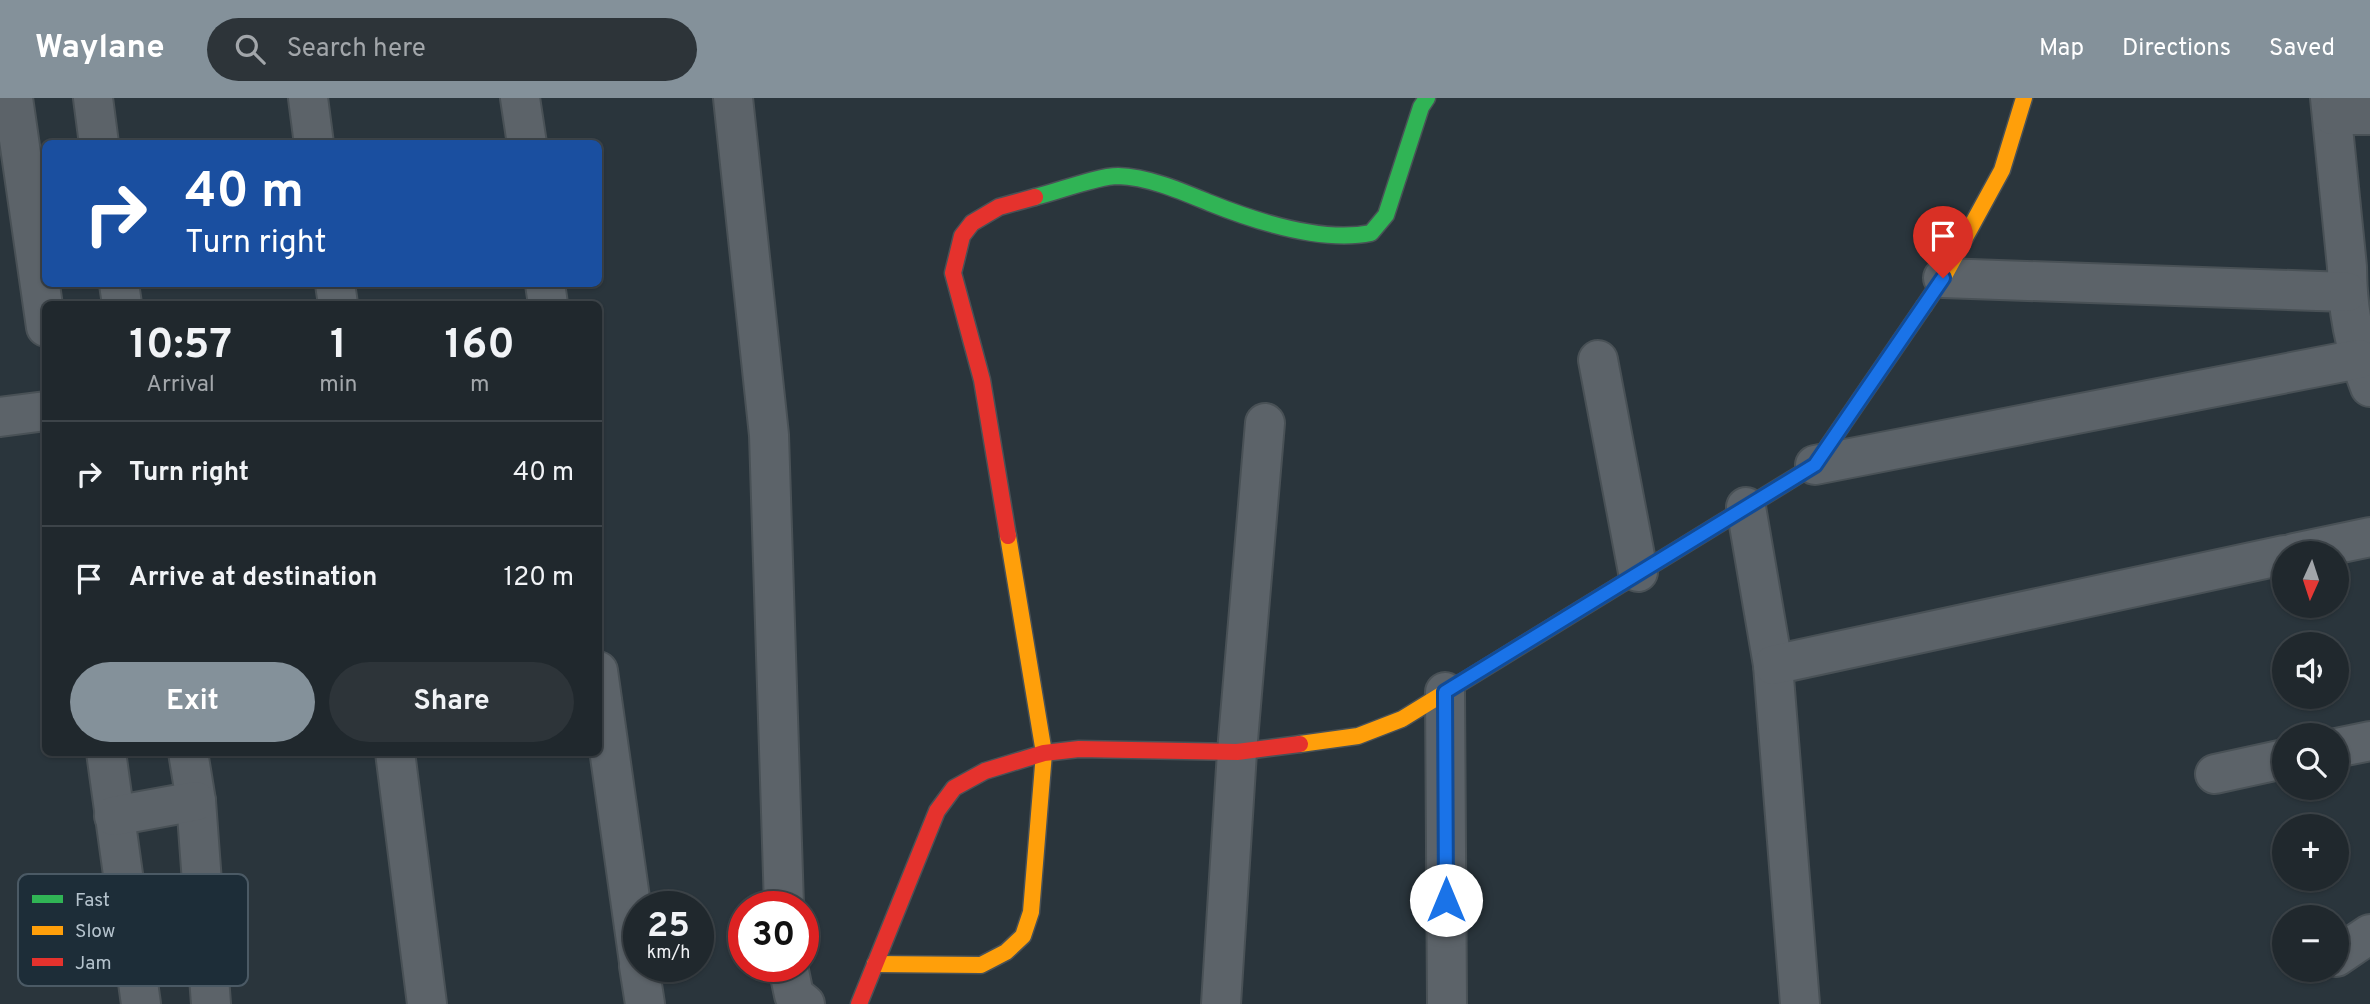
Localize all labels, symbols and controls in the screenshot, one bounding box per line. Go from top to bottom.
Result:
search box [207,18,697,81]
text: Waylane [35,28,165,70]
icon: search [231,30,269,68]
text: Search here [287,33,426,66]
text: Map [2039,34,2084,64]
text: Directions [2122,34,2231,64]
text: Saved [2269,34,2335,64]
text: 40 m [185,163,304,225]
icon: right [70,168,161,259]
pin [1913,206,1973,278]
icon: arrive [1924,217,1962,255]
text: Turn right [185,224,327,264]
text: 10:57 [129,320,232,373]
text: 1 [330,320,347,373]
text: 160 [445,320,515,373]
text: Arrival [146,371,215,400]
text: min [319,371,357,400]
text: m [470,371,489,400]
icon: right [70,455,108,493]
text: Turn right [129,457,249,490]
text: 40 m [513,457,574,490]
north arrow [2272,541,2348,618]
map controls [2272,541,2349,982]
icon: arrive [70,560,108,598]
text: Arrive at destination [129,562,377,595]
text: 120 m [504,562,574,595]
button: sound [2272,632,2349,709]
button: Exit [70,662,315,742]
button: Share [329,662,574,742]
button: search [2272,723,2349,800]
button: + [2272,814,2349,891]
position arrow [1409,863,1483,937]
legend [18,874,248,986]
text: Fast [75,889,110,913]
speed limit sign: 30 [728,891,819,982]
text: 25 [647,905,690,949]
button: − [2272,905,2349,982]
text: Slow [75,920,115,944]
text: km/h [647,942,690,965]
text: Jam [75,952,112,976]

